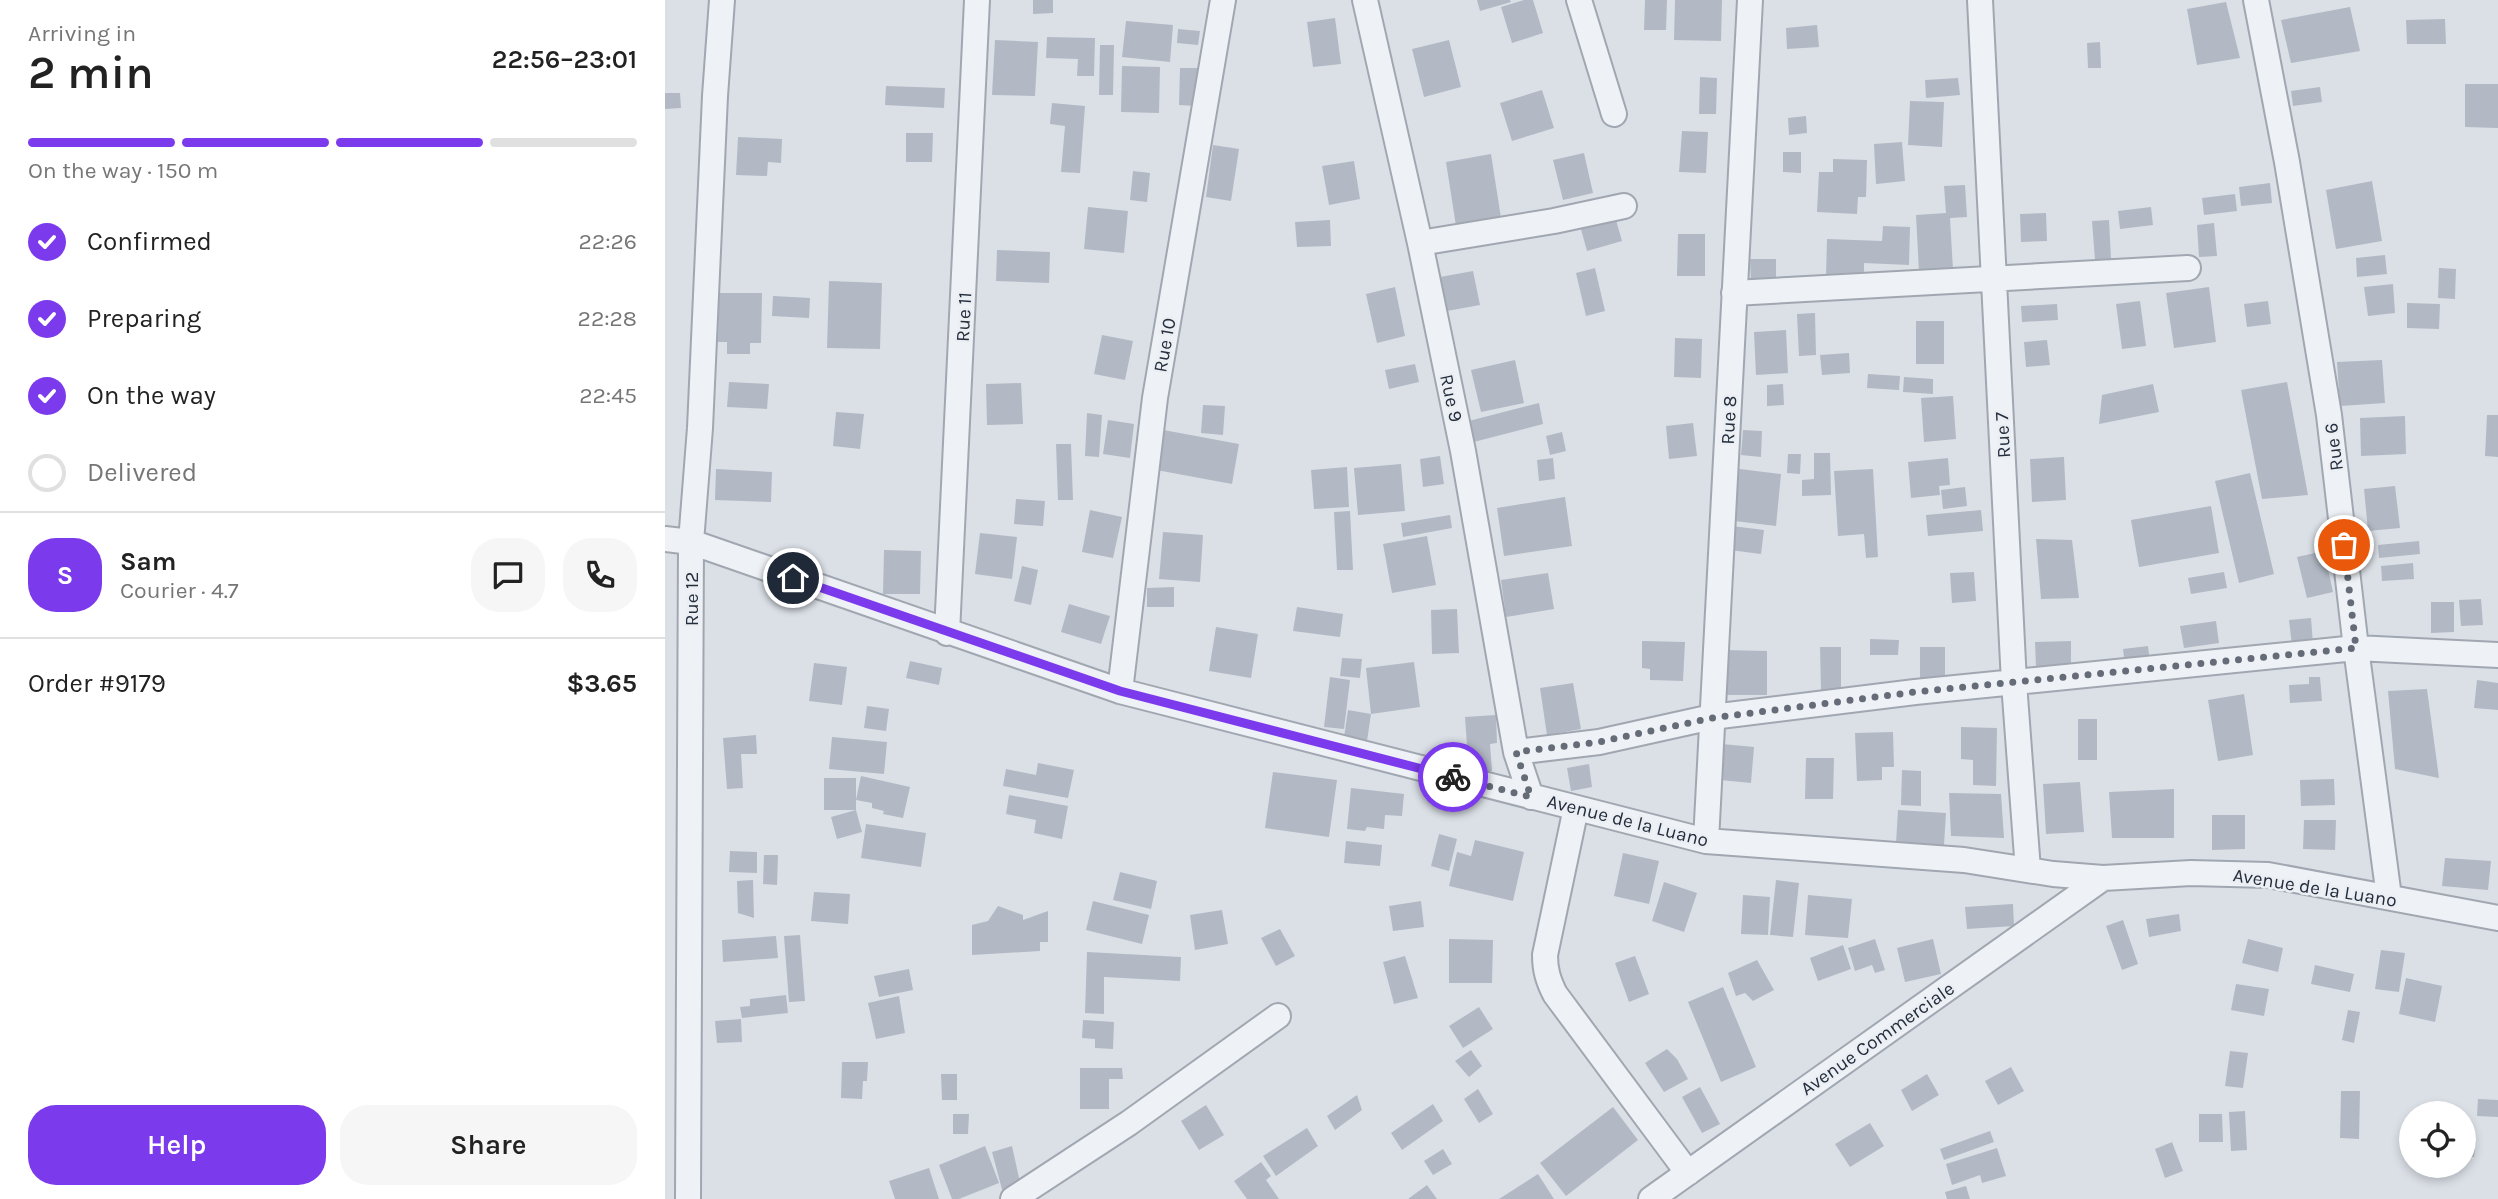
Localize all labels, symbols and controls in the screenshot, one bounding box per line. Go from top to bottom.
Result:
text: Arriving in [28,20,136,47]
text: 22:56–23:01 [492,44,637,75]
text: 2 min [28,46,154,100]
text: On the way · 150 m [28,157,218,184]
icon: check [28,223,66,261]
text: Confirmed [87,226,212,257]
text: 22:26 [579,228,637,255]
street label: Rue 11 [952,292,976,343]
icon: check [28,300,66,338]
text: Preparing [87,303,201,334]
text: 22:28 [578,305,637,332]
street label: Rue 10 [1149,316,1181,374]
street label: Rue 9 [1435,372,1467,424]
icon: check [28,377,66,415]
text: On the way [87,380,216,411]
text: 22:45 [579,382,637,409]
street label: Rue 8 [1717,395,1741,445]
street label: Rue 7 [1991,411,2015,459]
street label: Rue 6 [2320,422,2348,472]
text: Delivered [87,457,197,488]
pin [2314,515,2374,575]
icon: bag [2325,526,2363,564]
button: chat [471,538,545,612]
button: phone [563,538,637,612]
text: Sam [120,546,176,577]
pin [763,548,823,608]
icon: home [774,559,812,597]
text: S [57,560,73,591]
street label: Rue 12 [681,572,703,626]
text: Courier · 4.7 [120,577,239,604]
text: Order #9179 [28,668,166,699]
text: $3.65 [566,668,637,699]
courier [1418,742,1488,812]
icon: bike [1434,758,1472,796]
street label: Avenue de la Luano [1545,790,1711,852]
street label: Avenue de la Luano [2231,864,2398,912]
street label: Avenue Commerciale [1797,978,1959,1100]
map controls [2399,1101,2476,1178]
button: locate [2399,1101,2476,1178]
button: Help [28,1105,326,1185]
button: Share [340,1105,637,1185]

